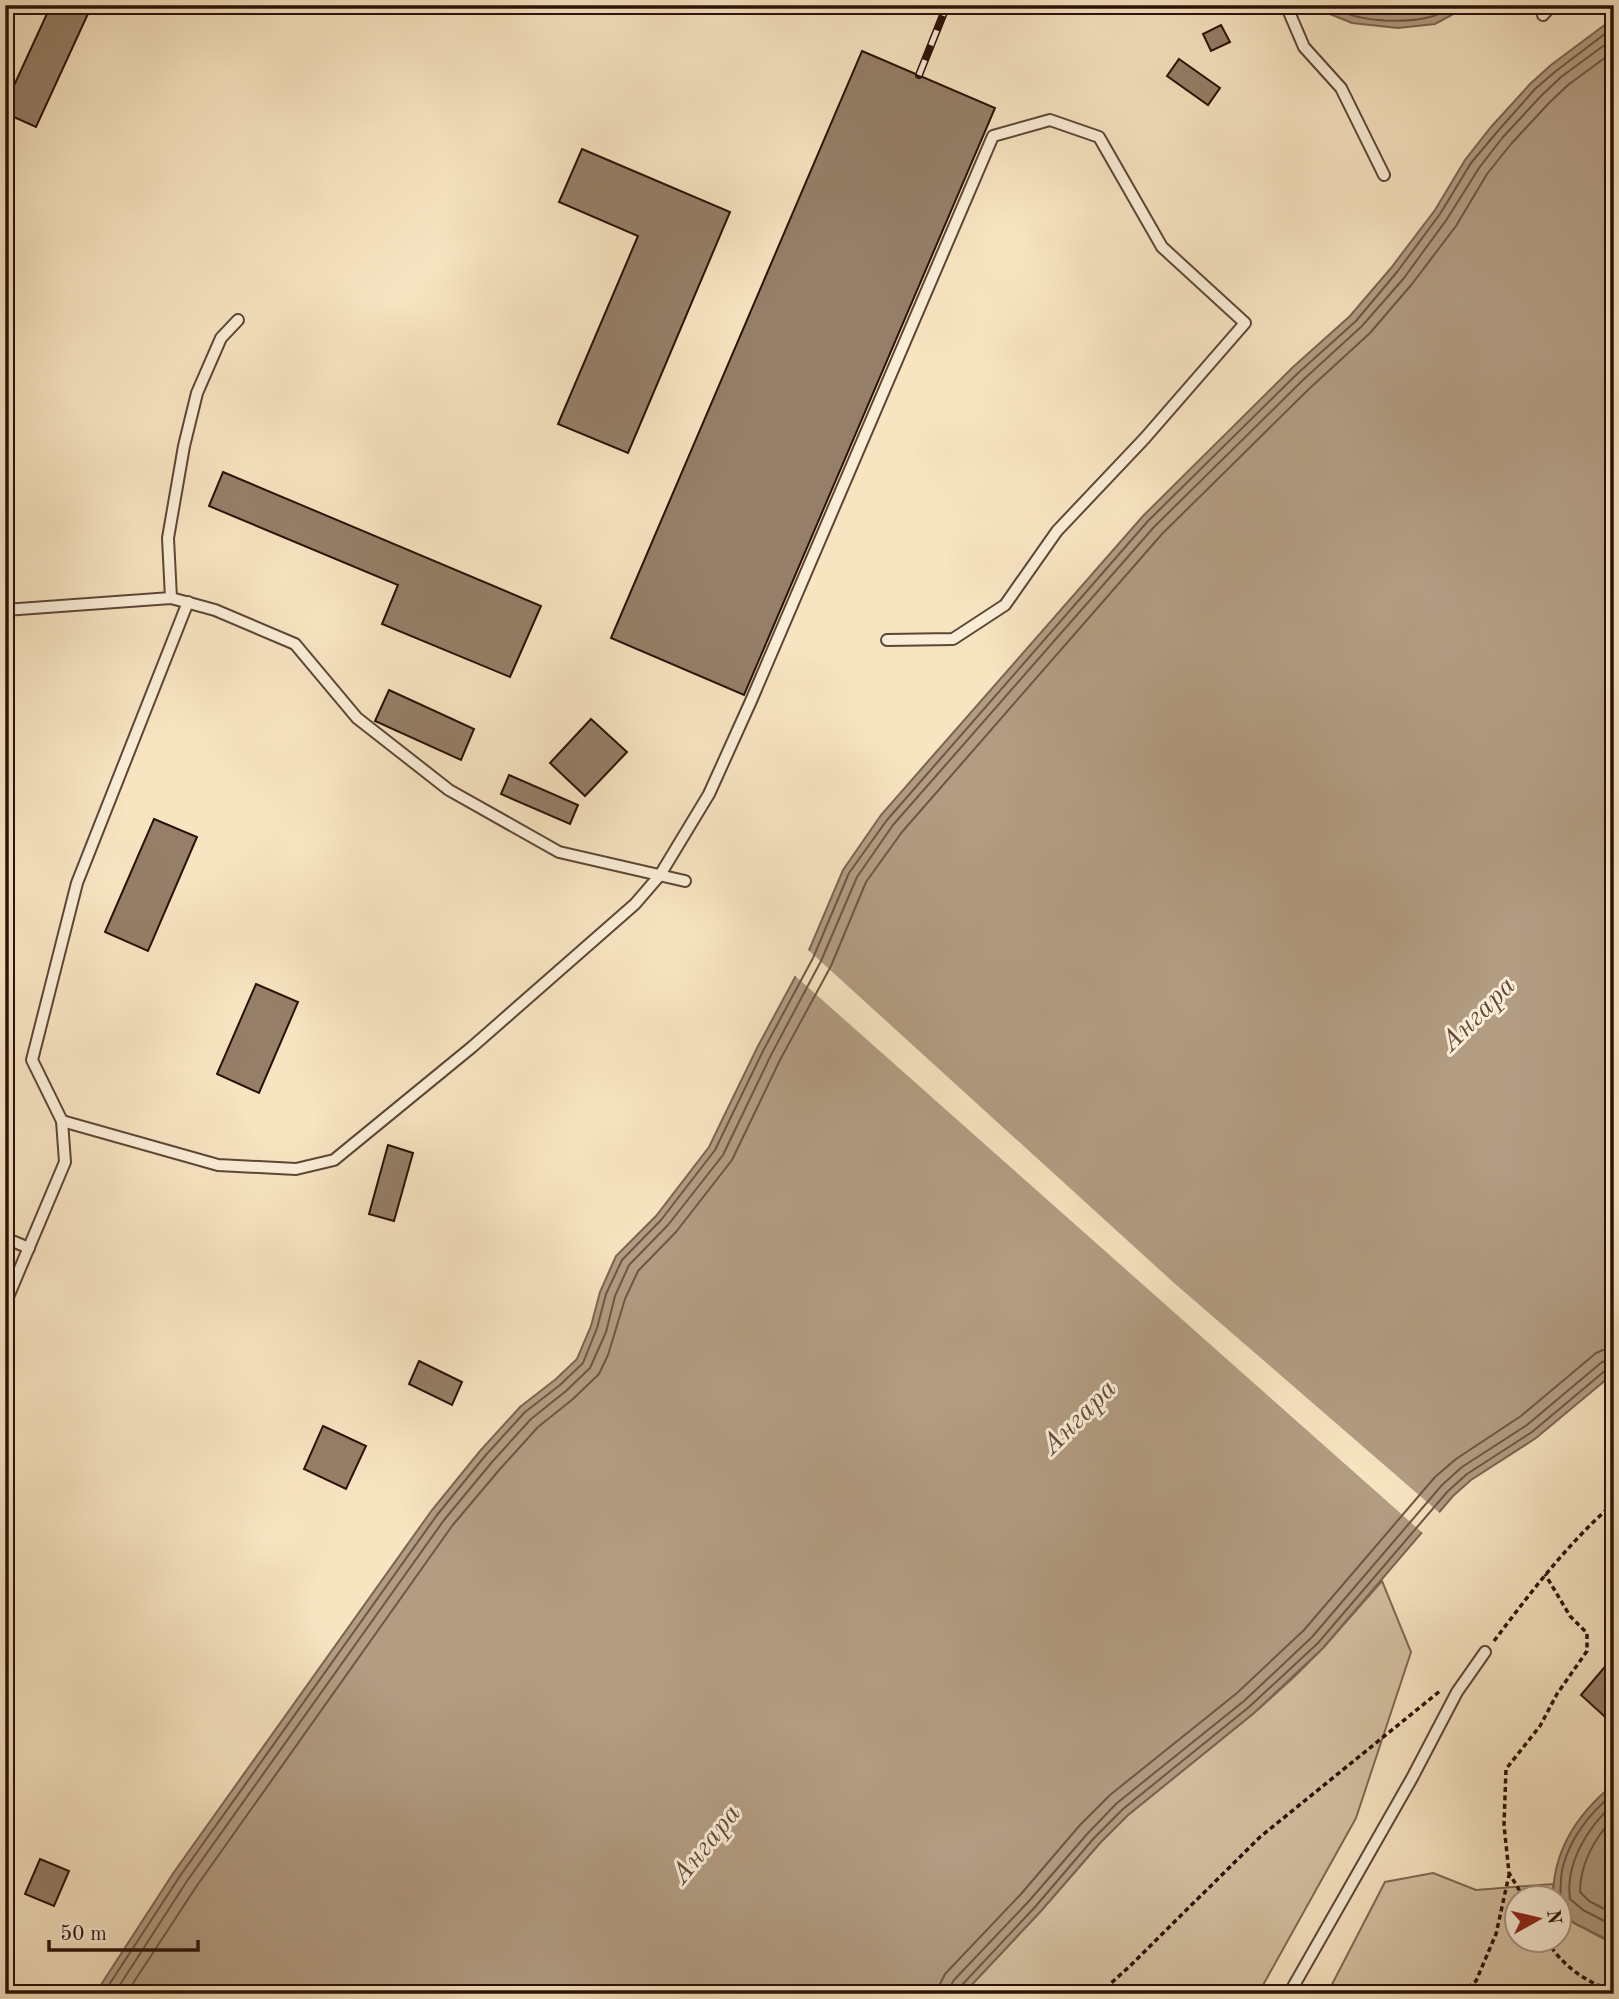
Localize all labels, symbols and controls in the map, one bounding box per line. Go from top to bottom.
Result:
water label: Ангара [1435,972,1522,1059]
water label: Ангара [1036,1375,1123,1462]
water label: Ангара [666,1800,747,1892]
north arrow [1504,1884,1574,1954]
scale bar [49,1908,198,1952]
text: N [1542,1908,1563,1926]
text: 50 m [60,1924,107,1945]

